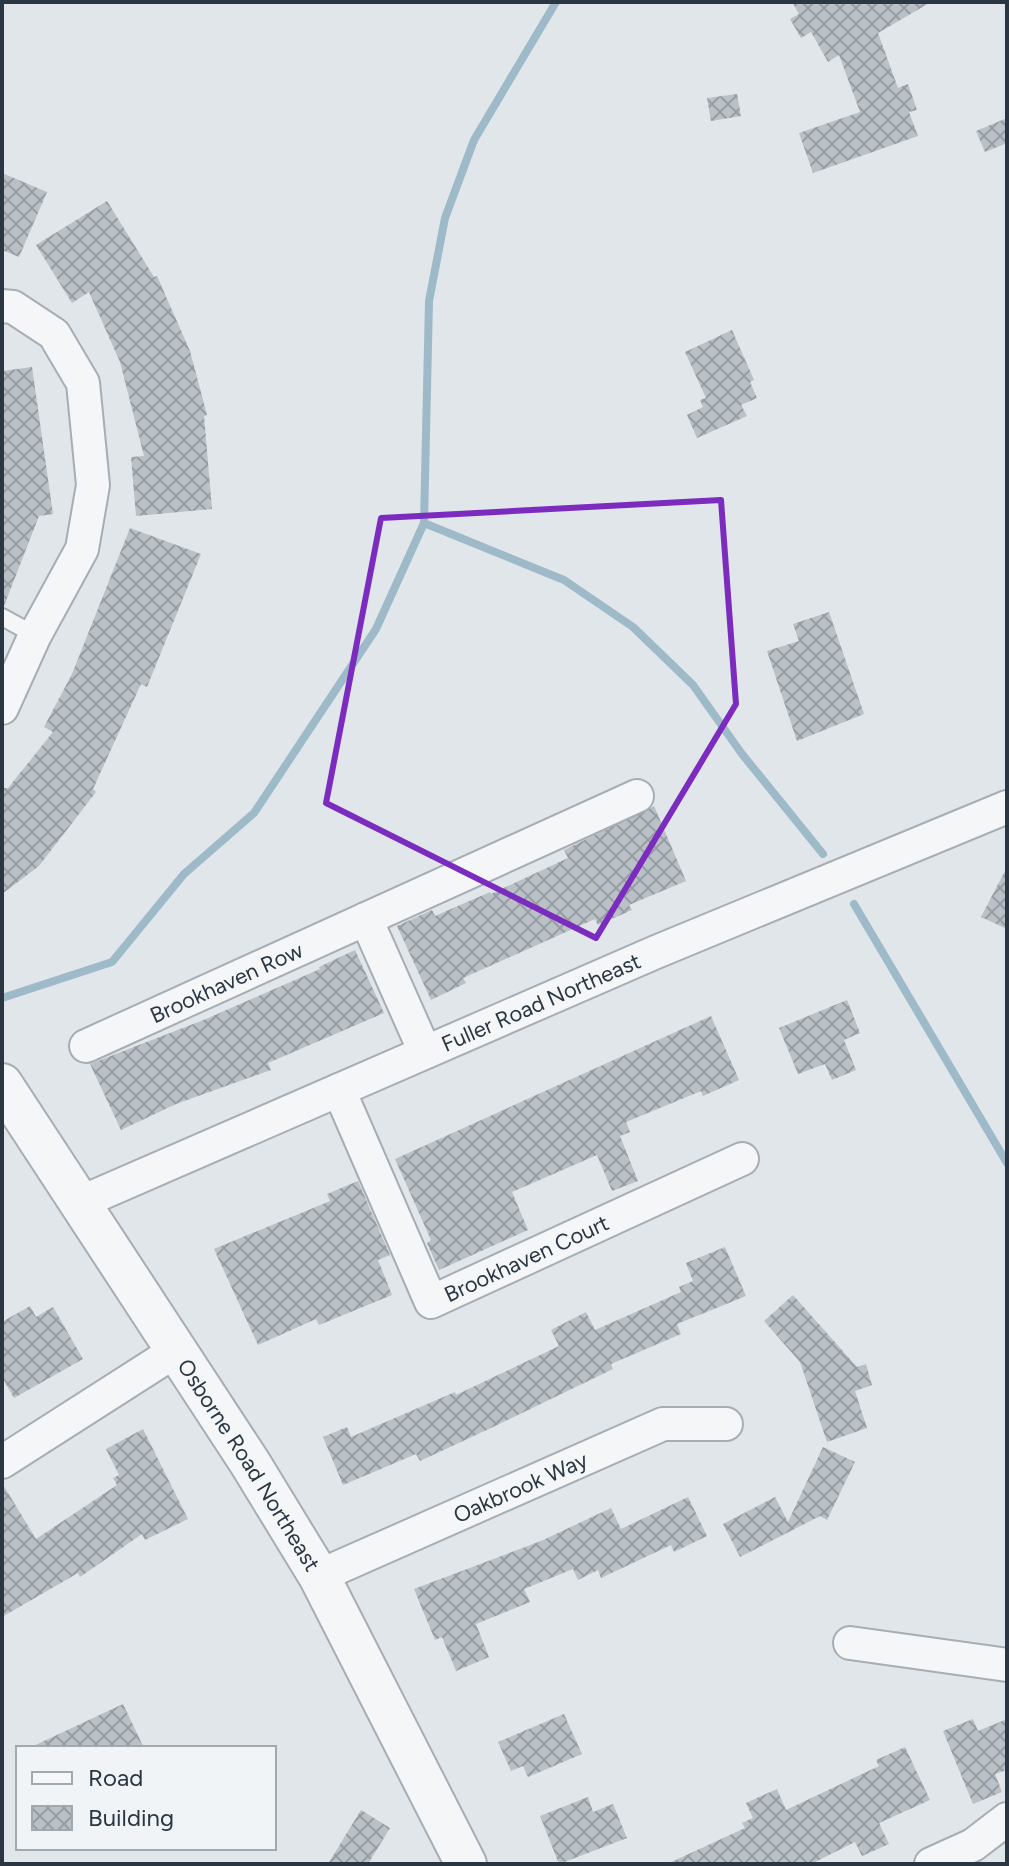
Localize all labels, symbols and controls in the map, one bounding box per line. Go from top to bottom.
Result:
street label: Brookhaven Row [146,936,308,1029]
street label: Fuller Road Northeast [437,947,645,1058]
street label: Brookhaven Court [440,1209,613,1308]
street label: Osborne Road Northeast [172,1354,326,1576]
street label: Oakbrook Way [449,1446,592,1529]
legend [16,1746,276,1850]
text: Road [88,1763,143,1792]
text: Building [88,1803,174,1832]

